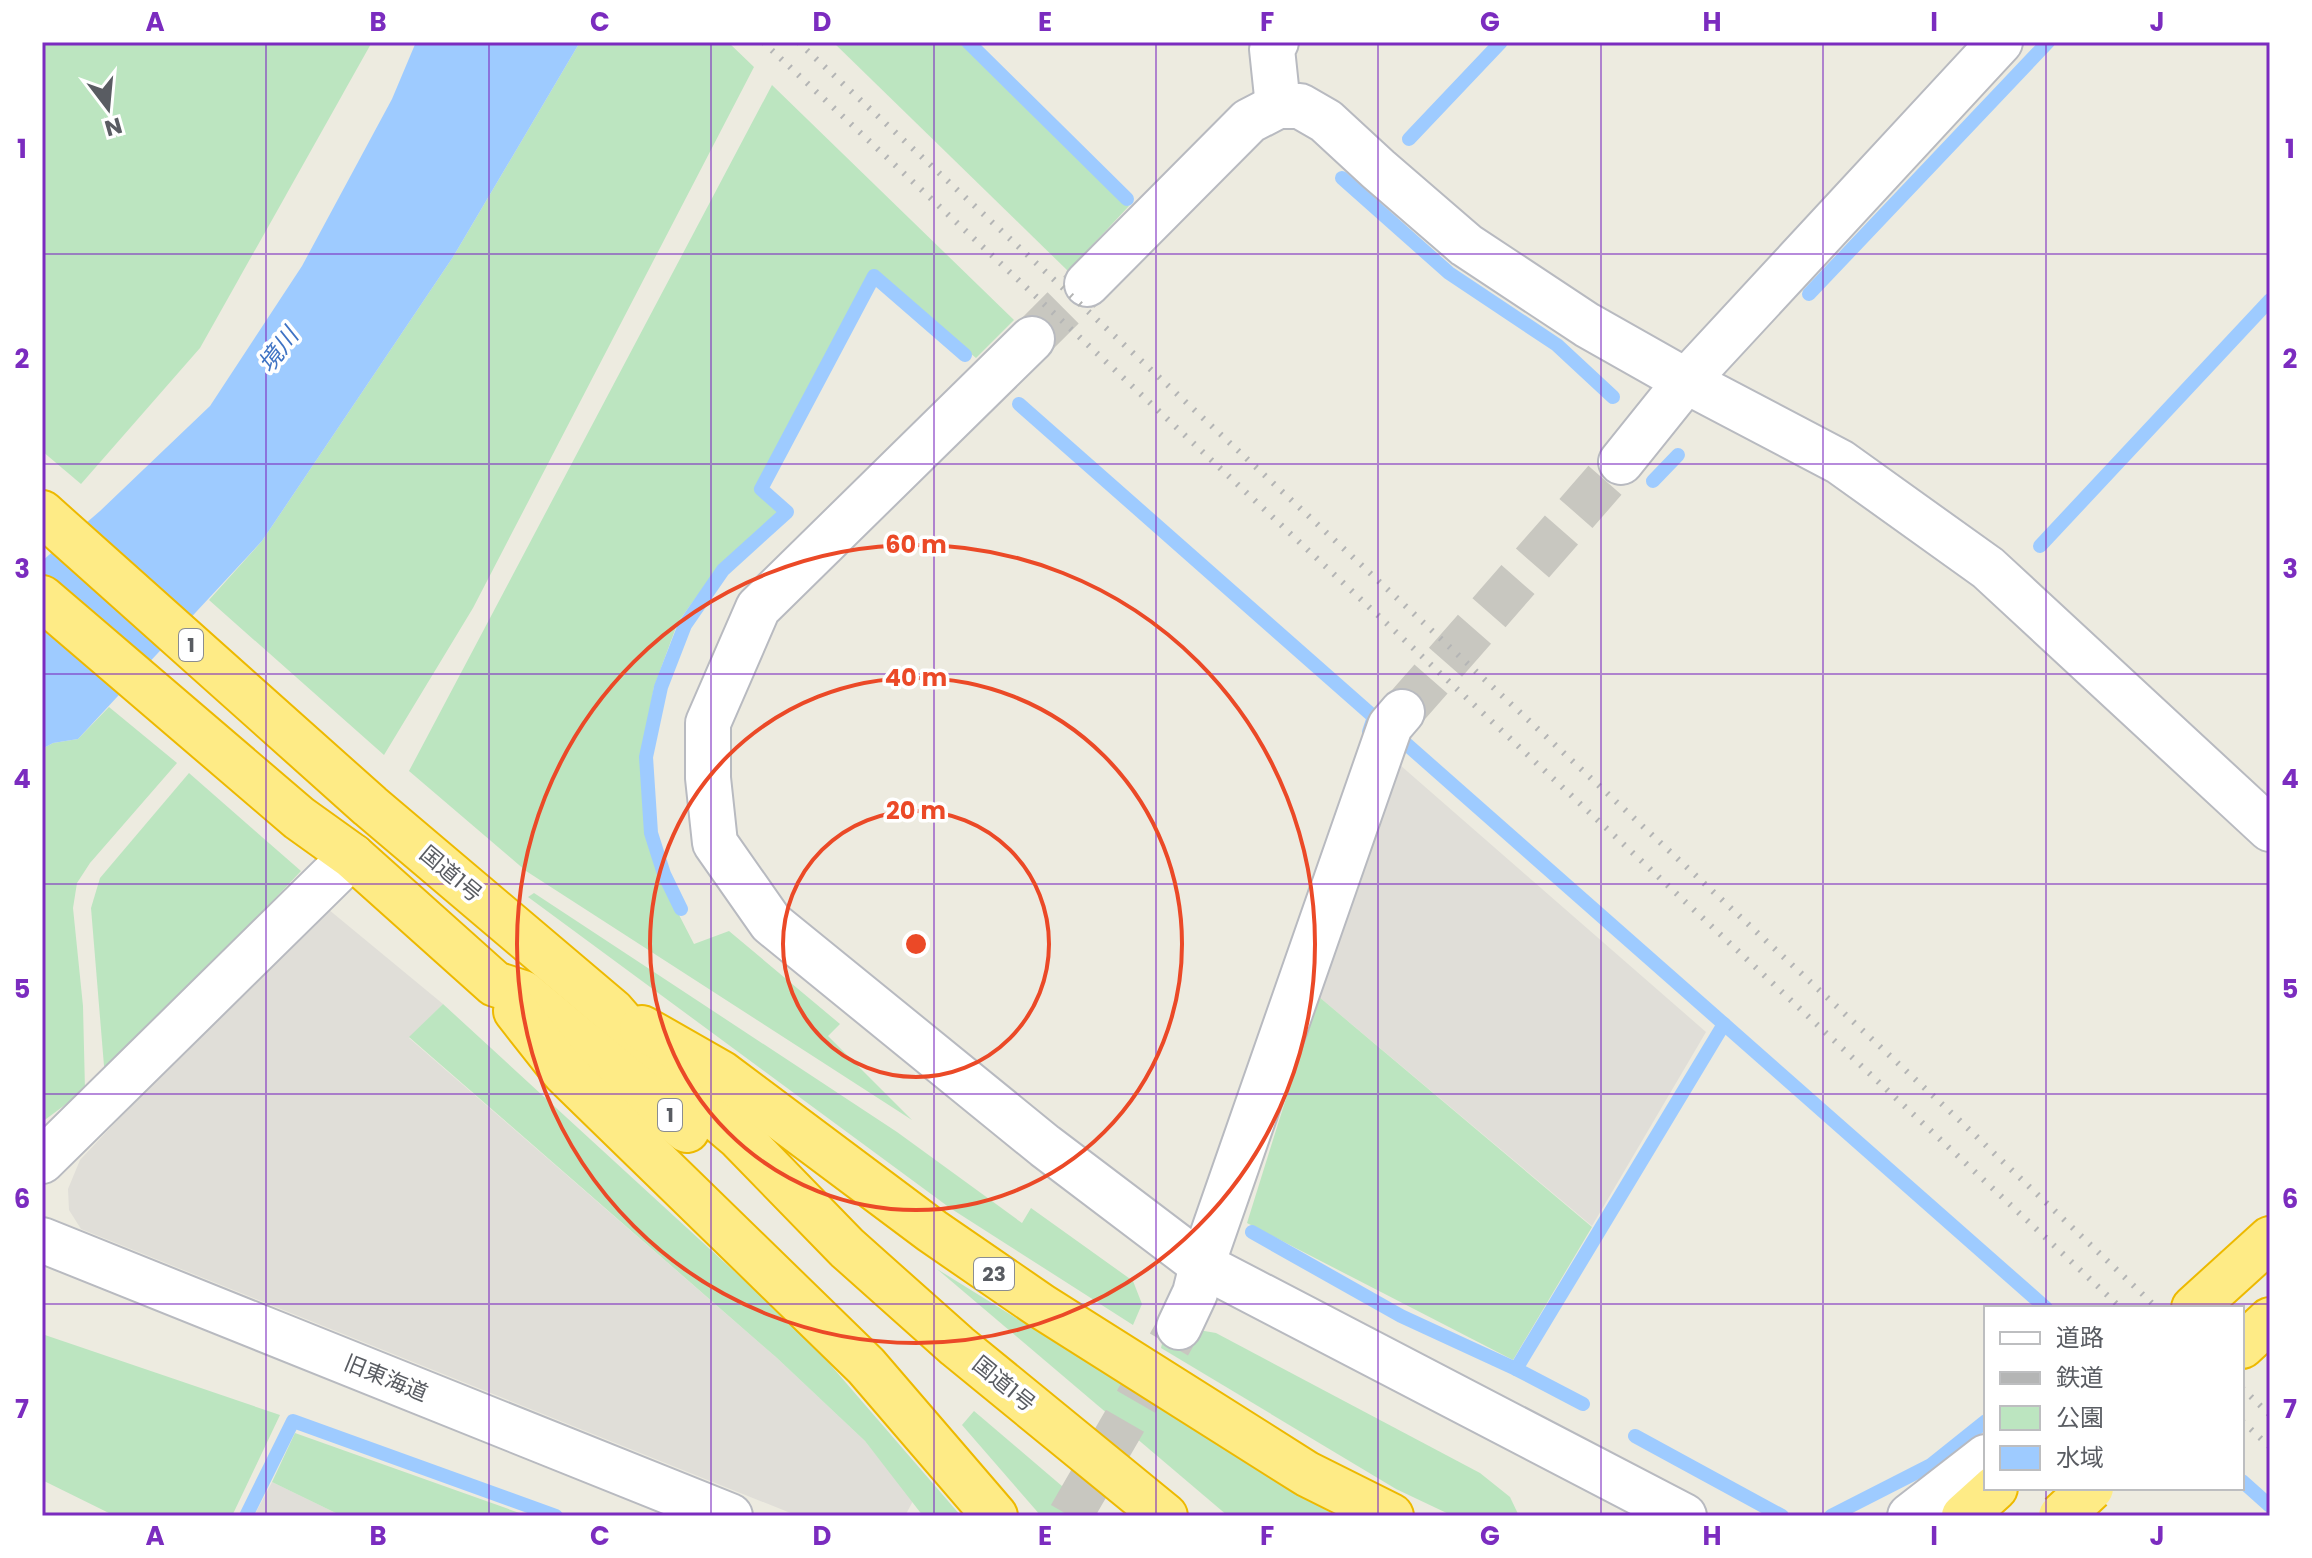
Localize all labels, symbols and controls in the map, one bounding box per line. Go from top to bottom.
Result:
text: A [145,4,165,40]
text: B [369,4,387,40]
text: C [590,4,610,40]
text: D [813,4,832,40]
text: E [1038,4,1052,40]
text: F [1260,4,1274,40]
text: G [1480,4,1500,40]
text: H [1702,4,1722,40]
text: I [1930,4,1938,40]
text: J [2149,4,2165,40]
north arrow [68,68,148,148]
text: N [101,110,126,144]
text: 1 [17,131,27,167]
text: 1 [2285,131,2295,167]
water label: 境川 [250,319,307,379]
text: 2 [15,341,30,377]
text: 2 [2283,341,2298,377]
text: 60 m [885,528,947,561]
text: 3 [14,551,30,587]
text: 3 [2282,551,2298,587]
road number: 1 [179,629,203,661]
text: 40 m [885,661,947,694]
text: 4 [13,761,31,797]
text: 4 [2281,761,2299,797]
text: 20 m [886,794,946,827]
street label: 国道1号 [413,839,489,909]
centre of rings [902,930,930,958]
text: 5 [14,971,30,1007]
text: 5 [2282,971,2298,1007]
road number: 1 [658,1099,682,1131]
text: 6 [14,1181,30,1217]
text: 6 [2282,1181,2298,1217]
road number: 23 [974,1258,1014,1290]
legend [1984,1306,2244,1490]
text: 道路 [2056,1321,2104,1354]
street label: 旧東海道 [339,1347,433,1409]
street label: 国道1号 [966,1349,1042,1419]
text: 鉄道 [2056,1361,2104,1394]
text: 7 [15,1391,29,1427]
text: 7 [2283,1391,2297,1427]
text: 公園 [2056,1401,2104,1434]
text: 水域 [2056,1441,2104,1474]
text: A [145,1518,165,1554]
text: B [369,1518,387,1554]
text: C [590,1518,610,1554]
text: D [813,1518,832,1554]
text: E [1038,1518,1052,1554]
text: F [1260,1518,1274,1554]
text: G [1480,1518,1500,1554]
text: H [1702,1518,1722,1554]
text: I [1930,1518,1938,1554]
text: J [2149,1518,2165,1554]

